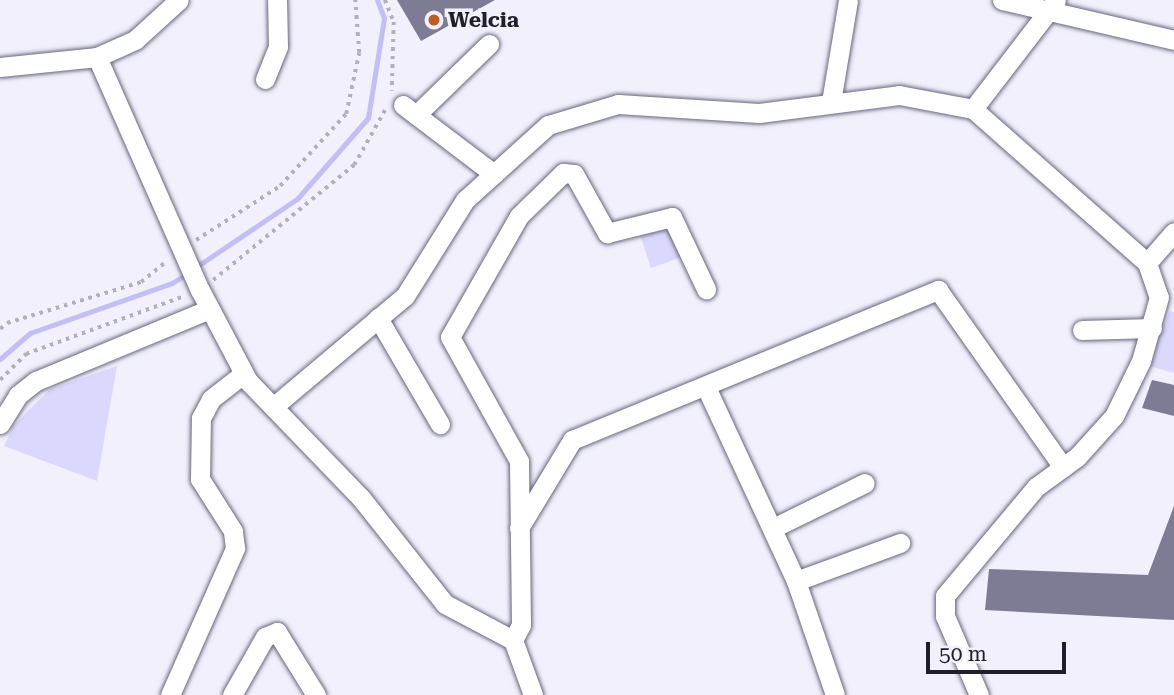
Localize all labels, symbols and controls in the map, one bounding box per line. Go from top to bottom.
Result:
place label: Welcia [448,7,519,33]
marker: Welcia [426,12,442,28]
scale bar [929,628,1069,672]
text: 50 m [939,642,987,666]

